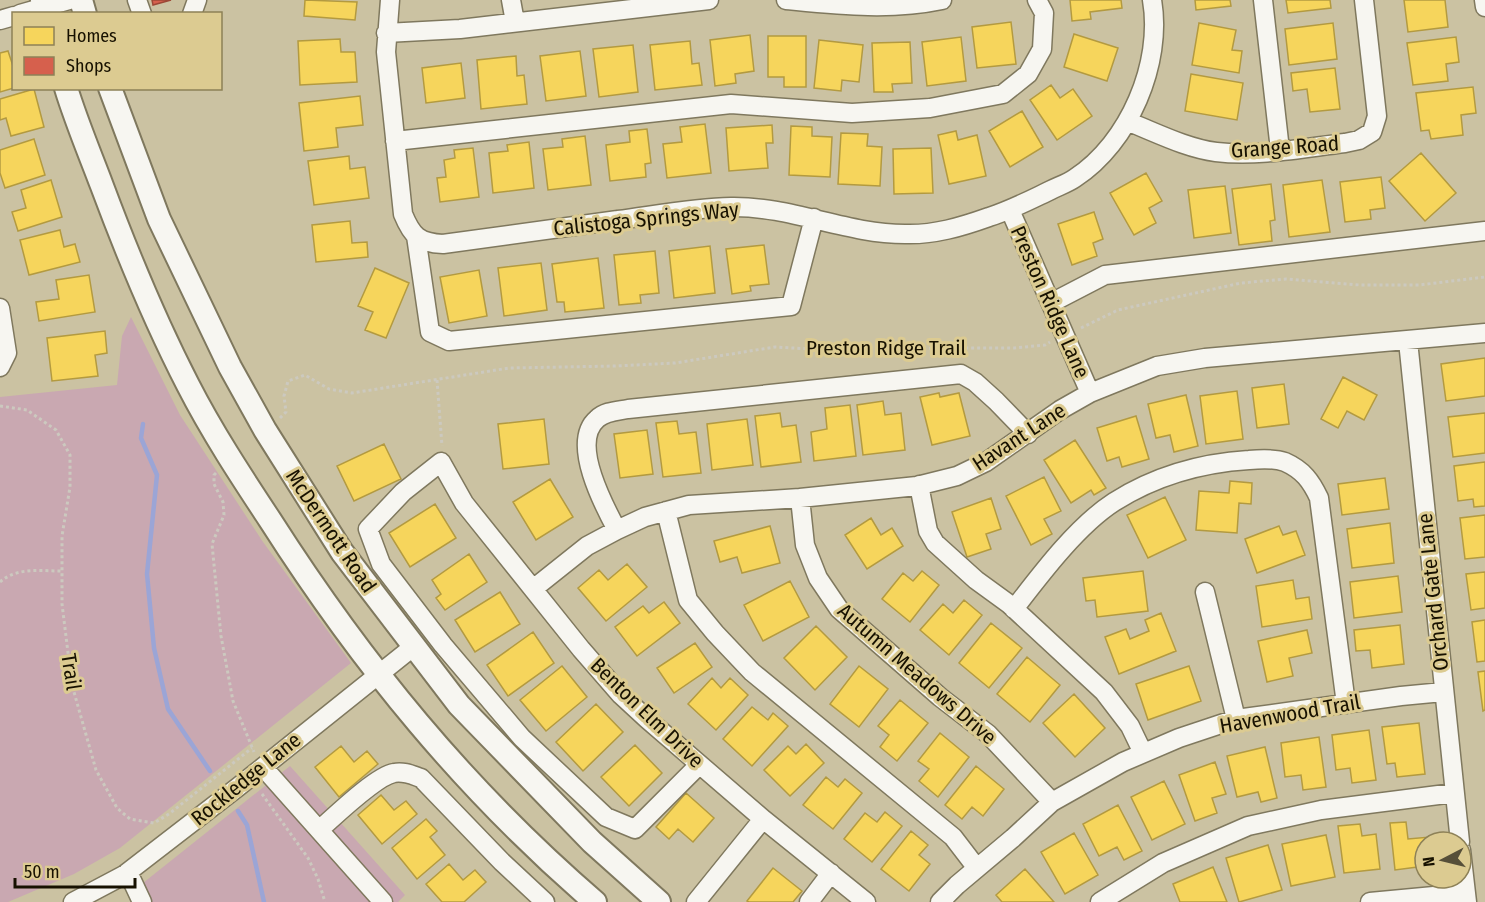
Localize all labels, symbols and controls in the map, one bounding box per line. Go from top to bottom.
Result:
legend [12,12,222,90]
text: Homes [66,25,117,47]
text: Shops [66,55,111,77]
street label: Grange Road [1230,130,1340,164]
street label: Calistoga Springs Way [552,196,740,242]
street label: Preston Ridge Lane [1005,222,1095,382]
street label: Preston Ridge Trail [806,335,966,361]
street label: Havant Lane [968,397,1070,477]
street label: McDermott Road [280,464,382,598]
street label: Orchard Gate Lane [1412,512,1454,672]
street label: Autumn Meadows Drive [832,598,1002,750]
street label: Trail [55,652,87,693]
street label: Benton Elm Drive [585,652,709,774]
street label: Havenwood Trail [1218,689,1363,739]
street label: Rockledge Lane [186,727,306,831]
north arrow [1413,830,1473,890]
scale bar [15,851,135,889]
text: N [1419,856,1439,868]
text: 50 m [24,861,60,883]

